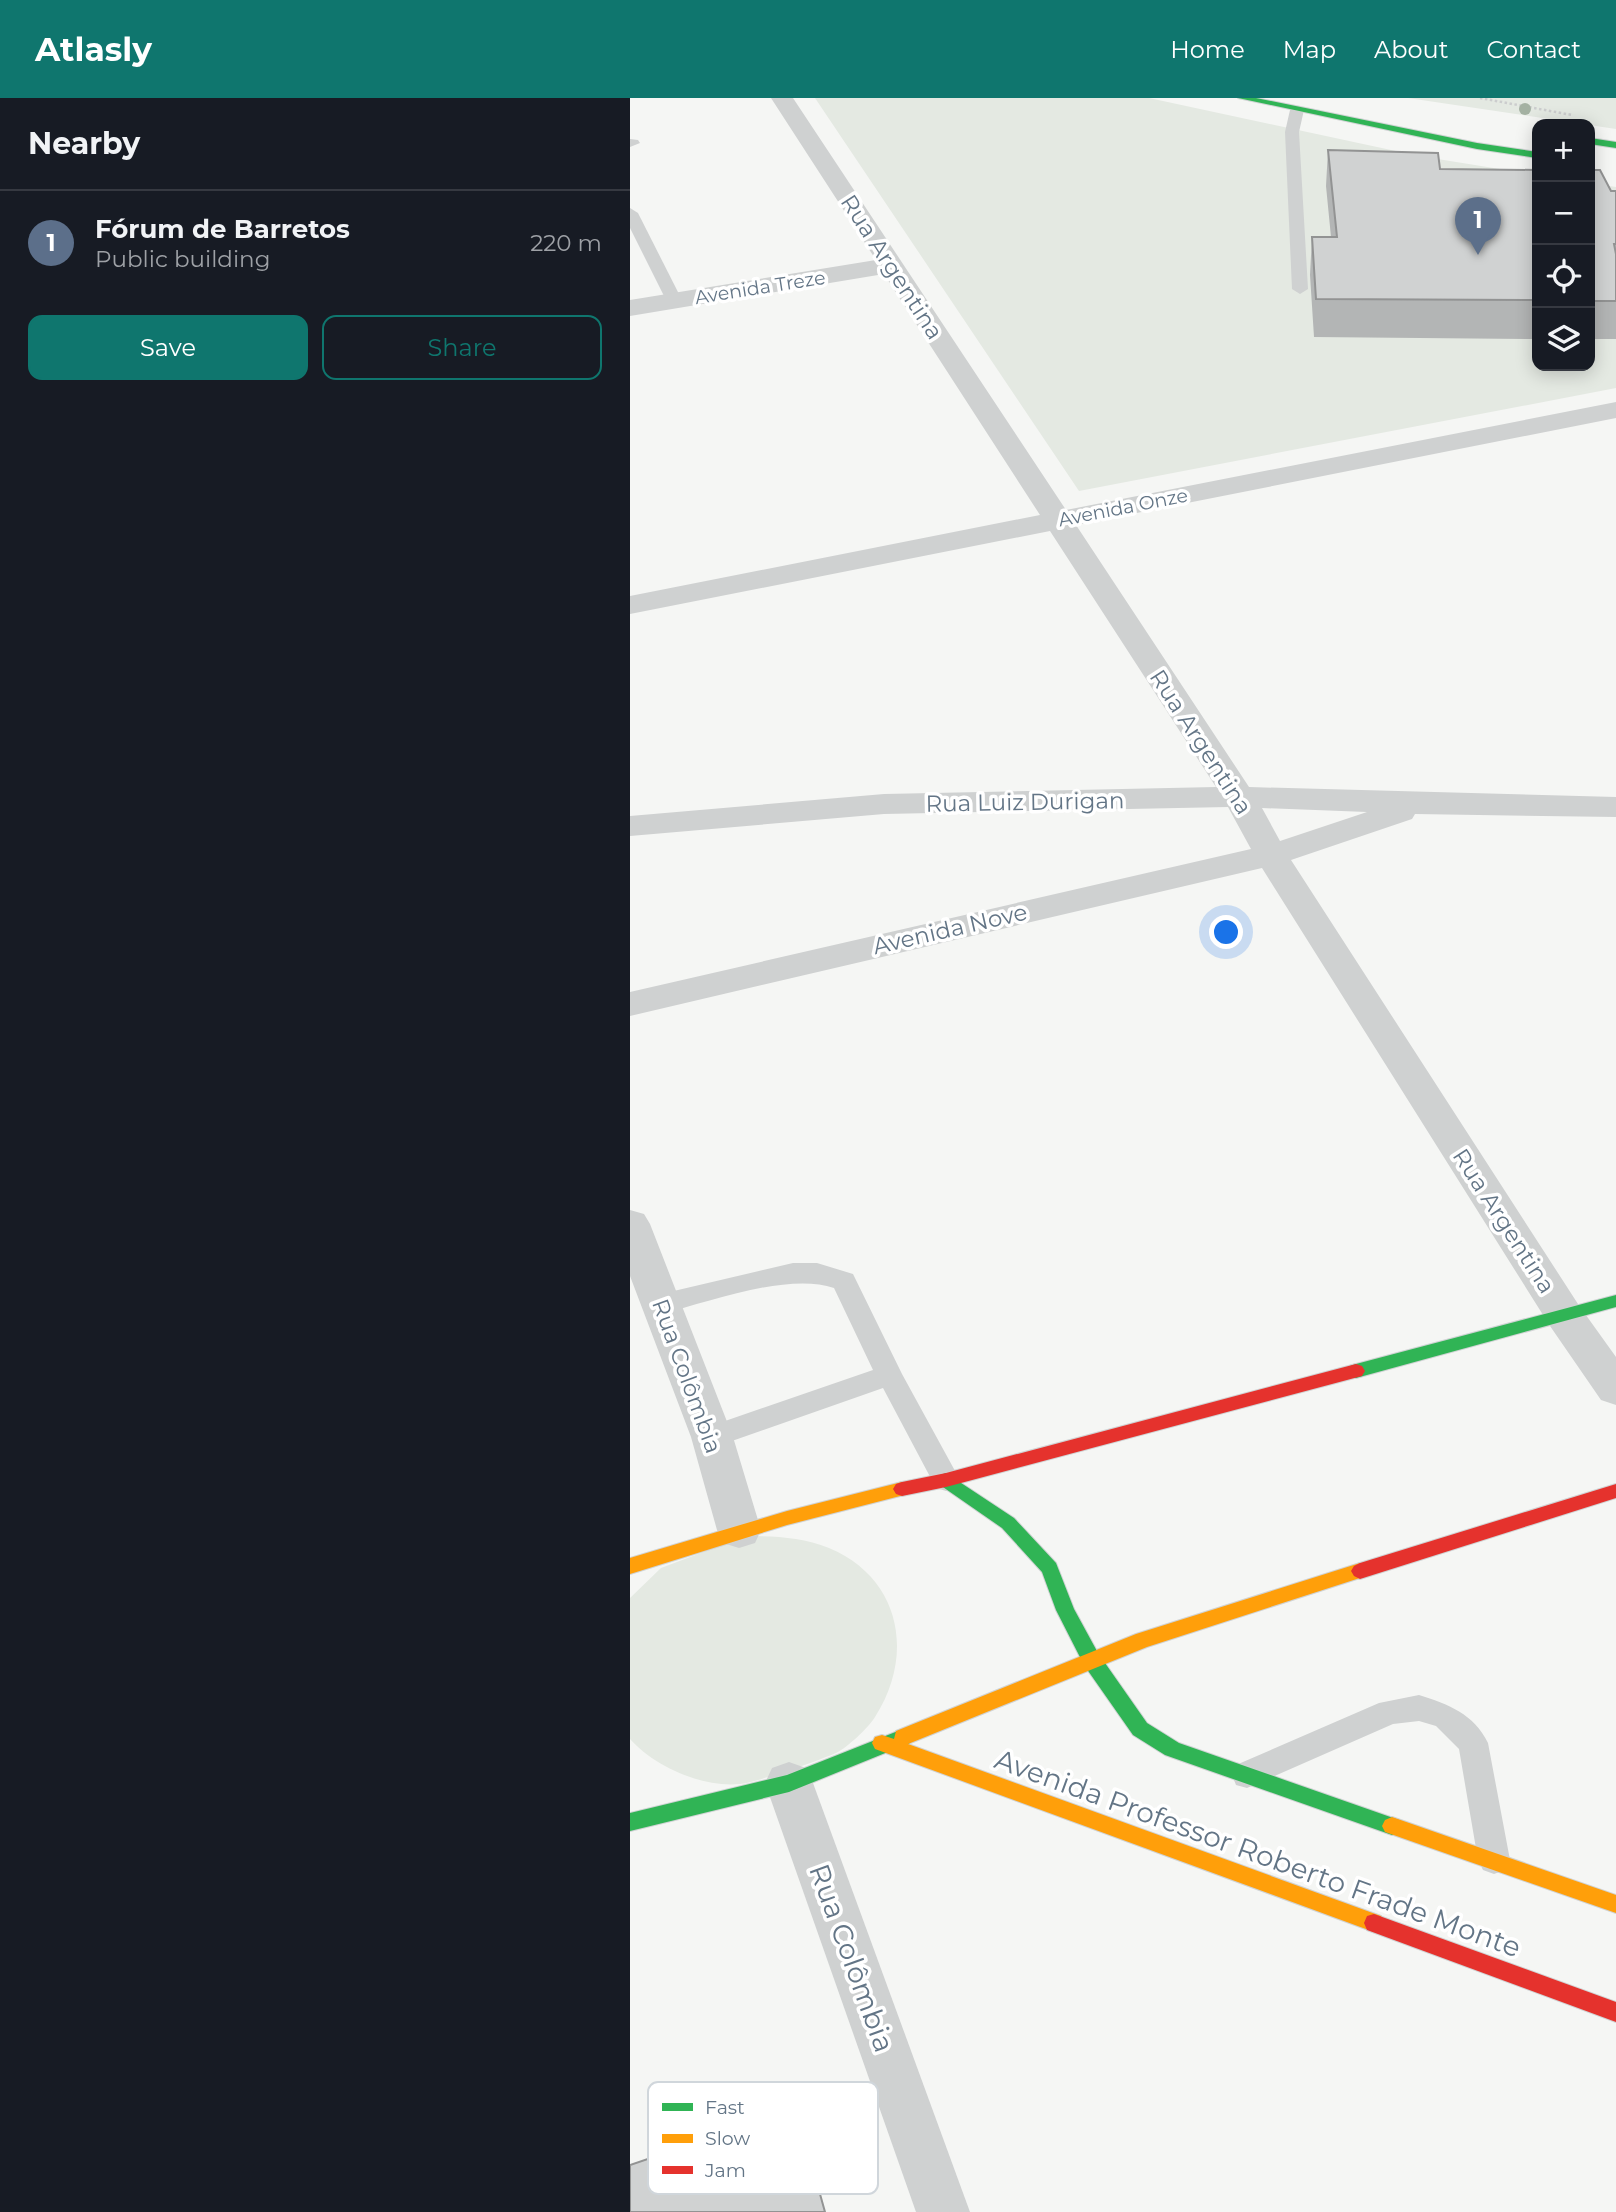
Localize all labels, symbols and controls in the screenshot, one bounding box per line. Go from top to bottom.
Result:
text: Atlasly [35,29,152,69]
text: Home [1170,35,1245,64]
text: Map [1283,35,1336,64]
text: About [1374,35,1448,64]
text: Contact [1486,35,1581,64]
map controls [1532,119,1595,371]
button: + [1532,119,1595,182]
text: Nearby [28,125,140,162]
button: − [1532,182,1595,245]
street label: Rua Argentina [835,189,949,345]
pin: 1 [1455,197,1501,255]
text: Fórum de Barretos [95,213,350,245]
text: 1 [46,229,56,257]
text: 220 m [530,229,602,257]
text: Public building [95,245,270,273]
button: locate [1532,245,1595,308]
street label: Avenida Treze [693,266,827,309]
button: layers [1532,308,1595,371]
button: Save [28,315,308,380]
button: Share [322,315,602,380]
street label: Avenida Onze [1056,484,1190,531]
street label: Rua Argentina [1144,664,1258,820]
street label: Rua Luiz Durigan [925,786,1125,818]
street label: Avenida Nove [870,898,1030,960]
your location [1209,915,1243,949]
street label: Rua Argentina [1447,1143,1561,1299]
street label: Rua Colômbia [646,1295,728,1457]
street label: Avenida Professor Roberto Frade Monte [990,1742,1526,1964]
street label: Rua Colômbia [802,1859,902,2057]
legend [648,2082,878,2194]
text: Fast [705,2096,745,2119]
text: Slow [705,2127,750,2150]
text: Jam [704,2159,746,2182]

